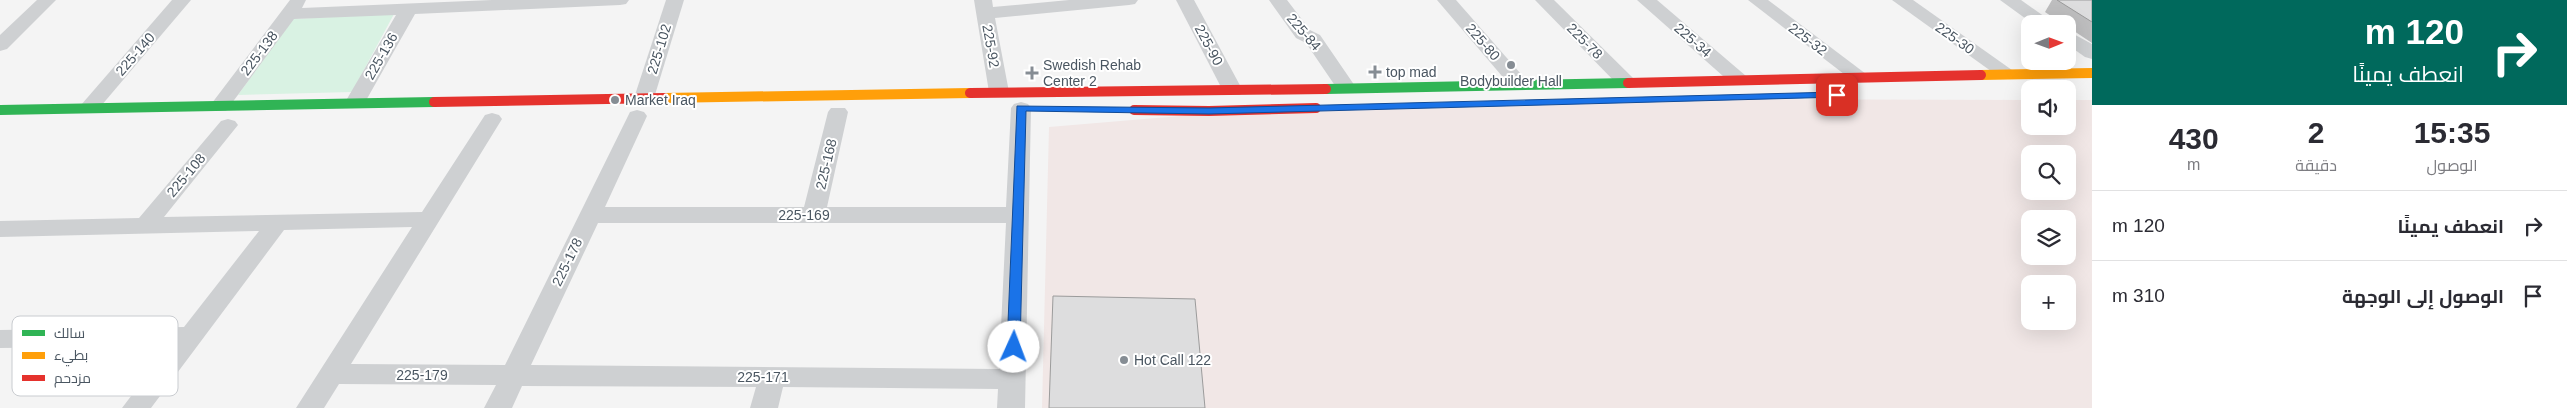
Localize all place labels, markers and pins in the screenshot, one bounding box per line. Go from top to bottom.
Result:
place label: Swedish Rehab Center 2 [1043,57,1141,89]
marker: Bodybuilder Hall [1505,59,1517,71]
place label: top mad [1386,64,1437,80]
marker: top mad [1368,65,1382,79]
marker: Swedish Rehab Center 2 [1025,66,1039,80]
place label: Bodybuilder Hall [1460,73,1562,89]
pin [1816,74,1858,116]
place label: Market Iraq [625,92,696,108]
marker: Market Iraq [609,94,621,106]
place label: Hot Call 122 [1134,352,1211,368]
marker: Hot Call 122 [1118,354,1130,366]

